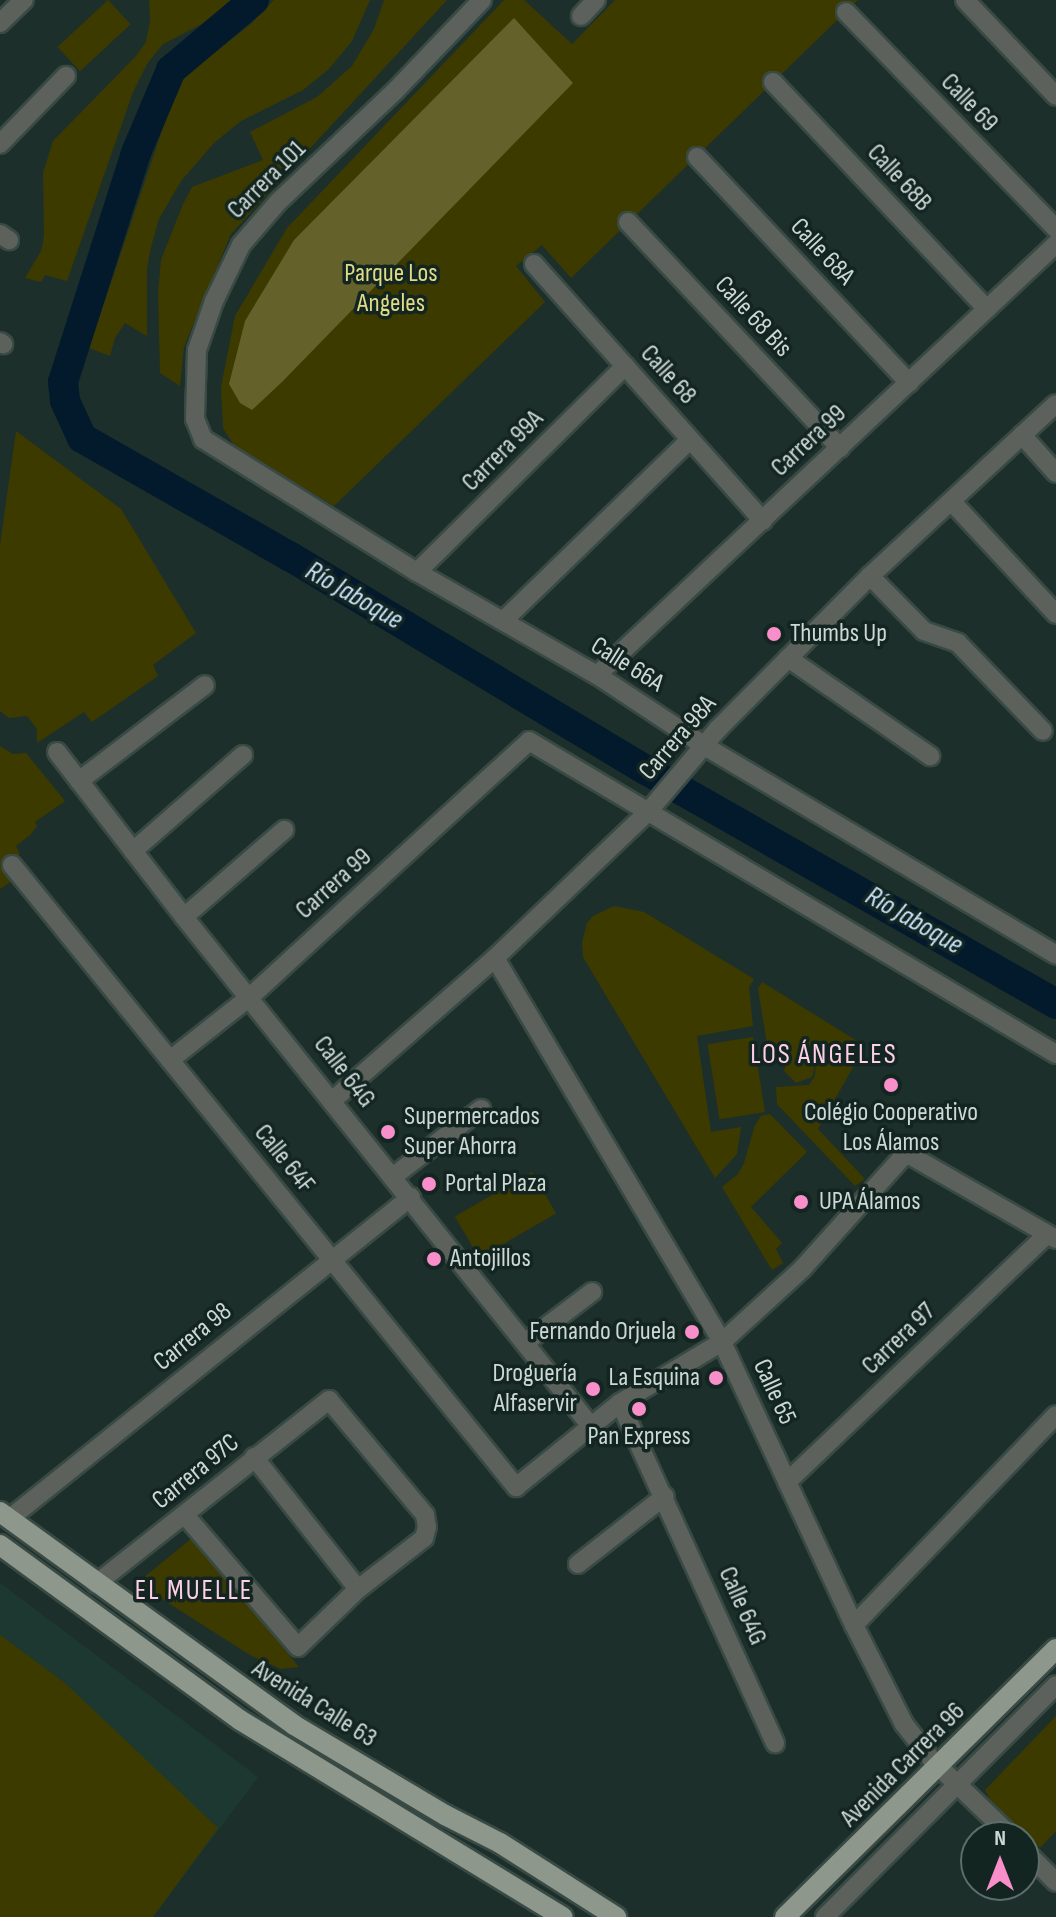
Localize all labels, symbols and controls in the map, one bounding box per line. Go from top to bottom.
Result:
street label: Calle 69 [934,67,1004,139]
street label: Carrera 101 [221,134,313,226]
street label: Calle 68B [860,138,938,218]
street label: Calle 68A [783,212,861,292]
park label: Parque Los Angeles [344,258,438,320]
street label: Calle 68 Bis [708,270,798,364]
street label: Calle 68 [633,339,703,411]
street label: Carrera 99 [765,398,853,484]
street label: Carrera 99A [456,404,550,498]
water label: Río Jaboque [299,555,409,637]
place label: Thumbs Up [790,618,887,650]
marker: Thumbs Up [765,625,783,643]
street label: Calle 66A [585,630,669,700]
street label: Carrera 98A [633,689,723,787]
street label: Carrera 99 [290,842,378,926]
water label: Río Jaboque [859,880,969,962]
street label: Calle 64G [306,1030,382,1114]
district label: LOS ÁNGELES [750,1038,898,1072]
marker: Colégio Cooperativo Los Álamos [882,1076,900,1094]
place label: Colégio Cooperativo Los Álamos [804,1097,978,1158]
place label: Supermercados Super Ahorra [404,1101,540,1162]
street label: Calle 64F [247,1118,321,1200]
marker: Supermercados Super Ahorra [379,1123,397,1141]
place label: Portal Plaza [445,1168,546,1200]
marker: Portal Plaza [420,1175,438,1193]
place label: UPA Álamos [819,1186,921,1218]
marker: UPA Álamos [790,1191,812,1213]
place label: Antojillos [450,1243,531,1275]
marker: Antojillos [425,1250,443,1268]
street label: Carrera 98 [148,1296,238,1378]
street label: Carrera 97 [856,1296,942,1382]
place label: Fernando Orjuela [529,1316,676,1348]
marker: Fernando Orjuela [683,1323,701,1341]
street label: Calle 65 [745,1354,803,1430]
place label: Droguería Alfaservir [492,1358,577,1420]
place label: La Esquina [609,1362,700,1394]
marker: La Esquina [707,1369,725,1387]
marker: Droguería Alfaservir [584,1380,602,1398]
marker: Pan Express [630,1400,648,1418]
place label: Pan Express [587,1421,691,1453]
street label: Carrera 97C [146,1428,246,1516]
street label: Calle 64G [711,1562,773,1650]
district label: EL MUELLE [135,1574,253,1608]
street label: Avenida Calle 63 [246,1653,382,1755]
street label: Avenida Carrera 96 [834,1696,972,1834]
north arrow [960,1821,1040,1901]
text: N [994,1825,1006,1852]

